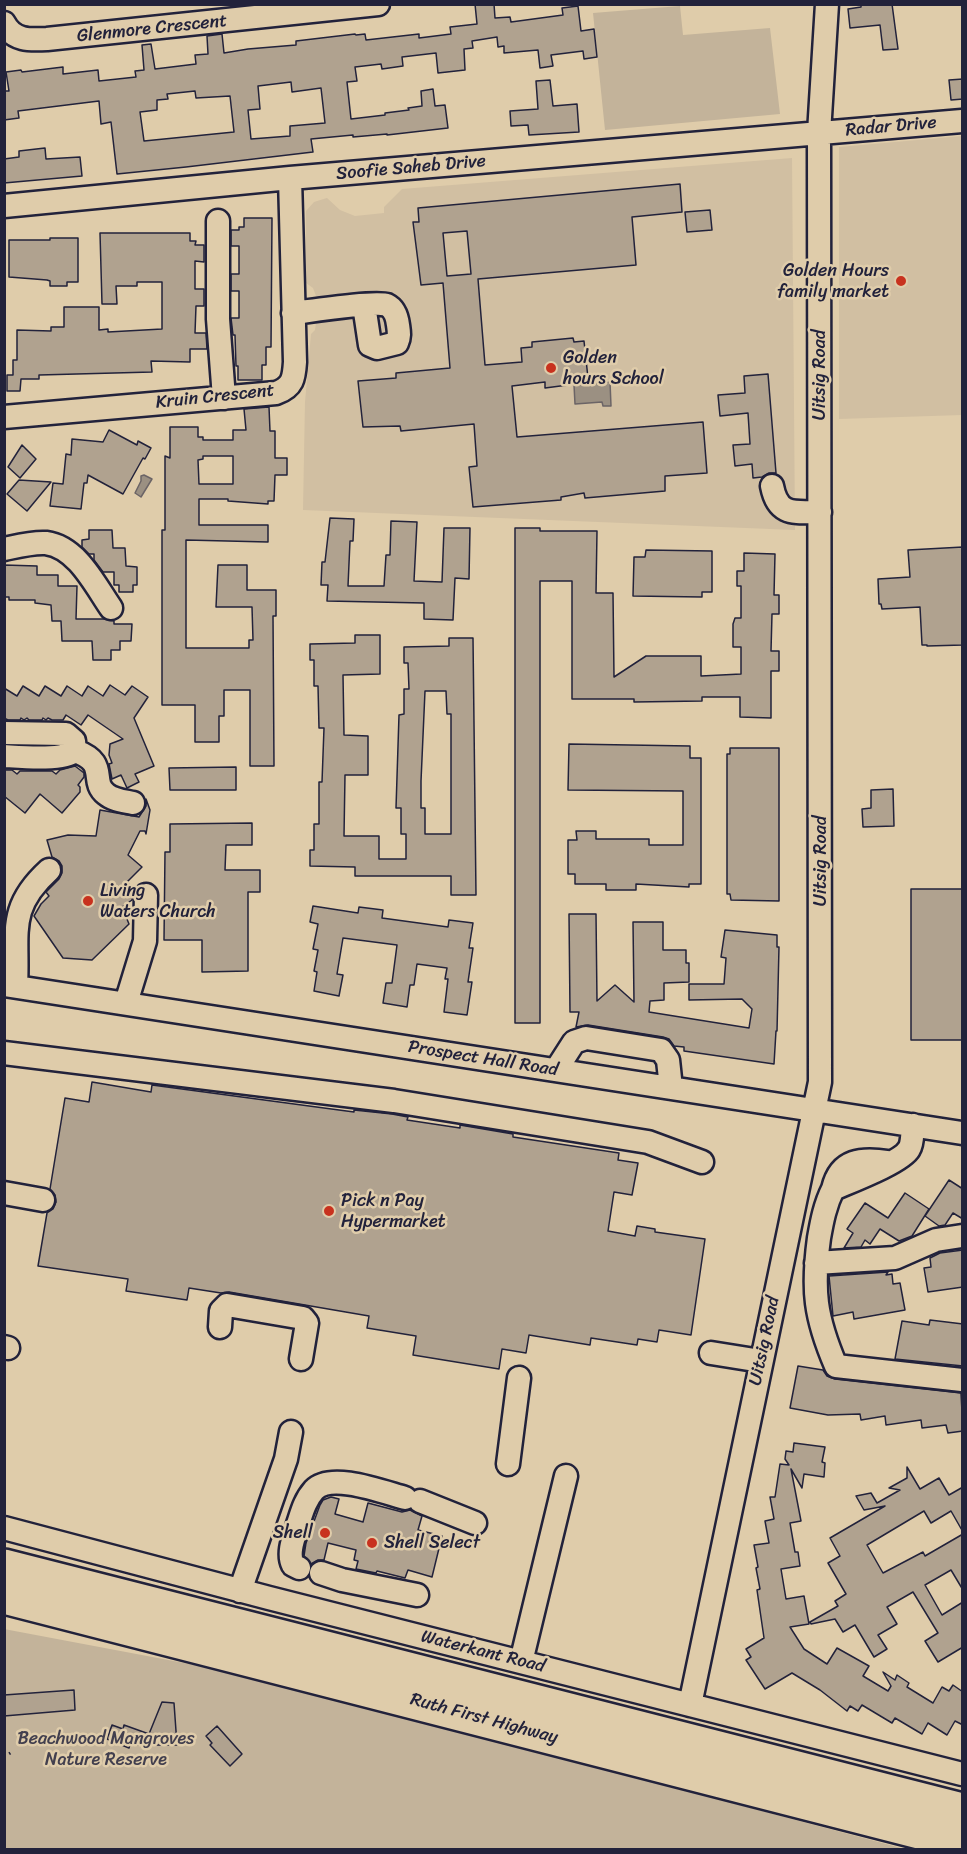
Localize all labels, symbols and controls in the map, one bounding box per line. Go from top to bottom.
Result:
street label: Glenmore Crescent [76,10,228,48]
street label: Radar Drive [845,112,937,142]
street label: Soofie Saheb Drive [335,151,487,185]
place label: Golden Hours family market [777,260,889,302]
marker: Golden Hours family market [894,274,908,288]
street label: Uitsig Road [809,330,831,420]
place label: Golden hours School [563,347,664,389]
marker: Golden hours School [544,361,558,375]
street label: Kruin Crescent [155,380,275,414]
street label: Uitsig Road [810,816,832,906]
place label: Living Waters Church [100,880,216,922]
marker: Living Waters Church [81,894,95,908]
street label: Prospect Hall Road [407,1036,559,1082]
place label: Pick n Pay Hypermarket [341,1190,446,1232]
marker: Pick n Pay Hypermarket [322,1204,336,1218]
street label: Uitsig Road [745,1295,785,1387]
place label: Shell [273,1522,313,1544]
marker: Shell [318,1526,332,1540]
place label: Shell Select [384,1532,480,1554]
marker: Shell Select [365,1536,379,1550]
street label: Waterkant Road [419,1626,547,1678]
street label: Ruth First Highway [408,1689,560,1749]
park label: Beachwood Mangroves Nature Reserve [17,1728,195,1770]

